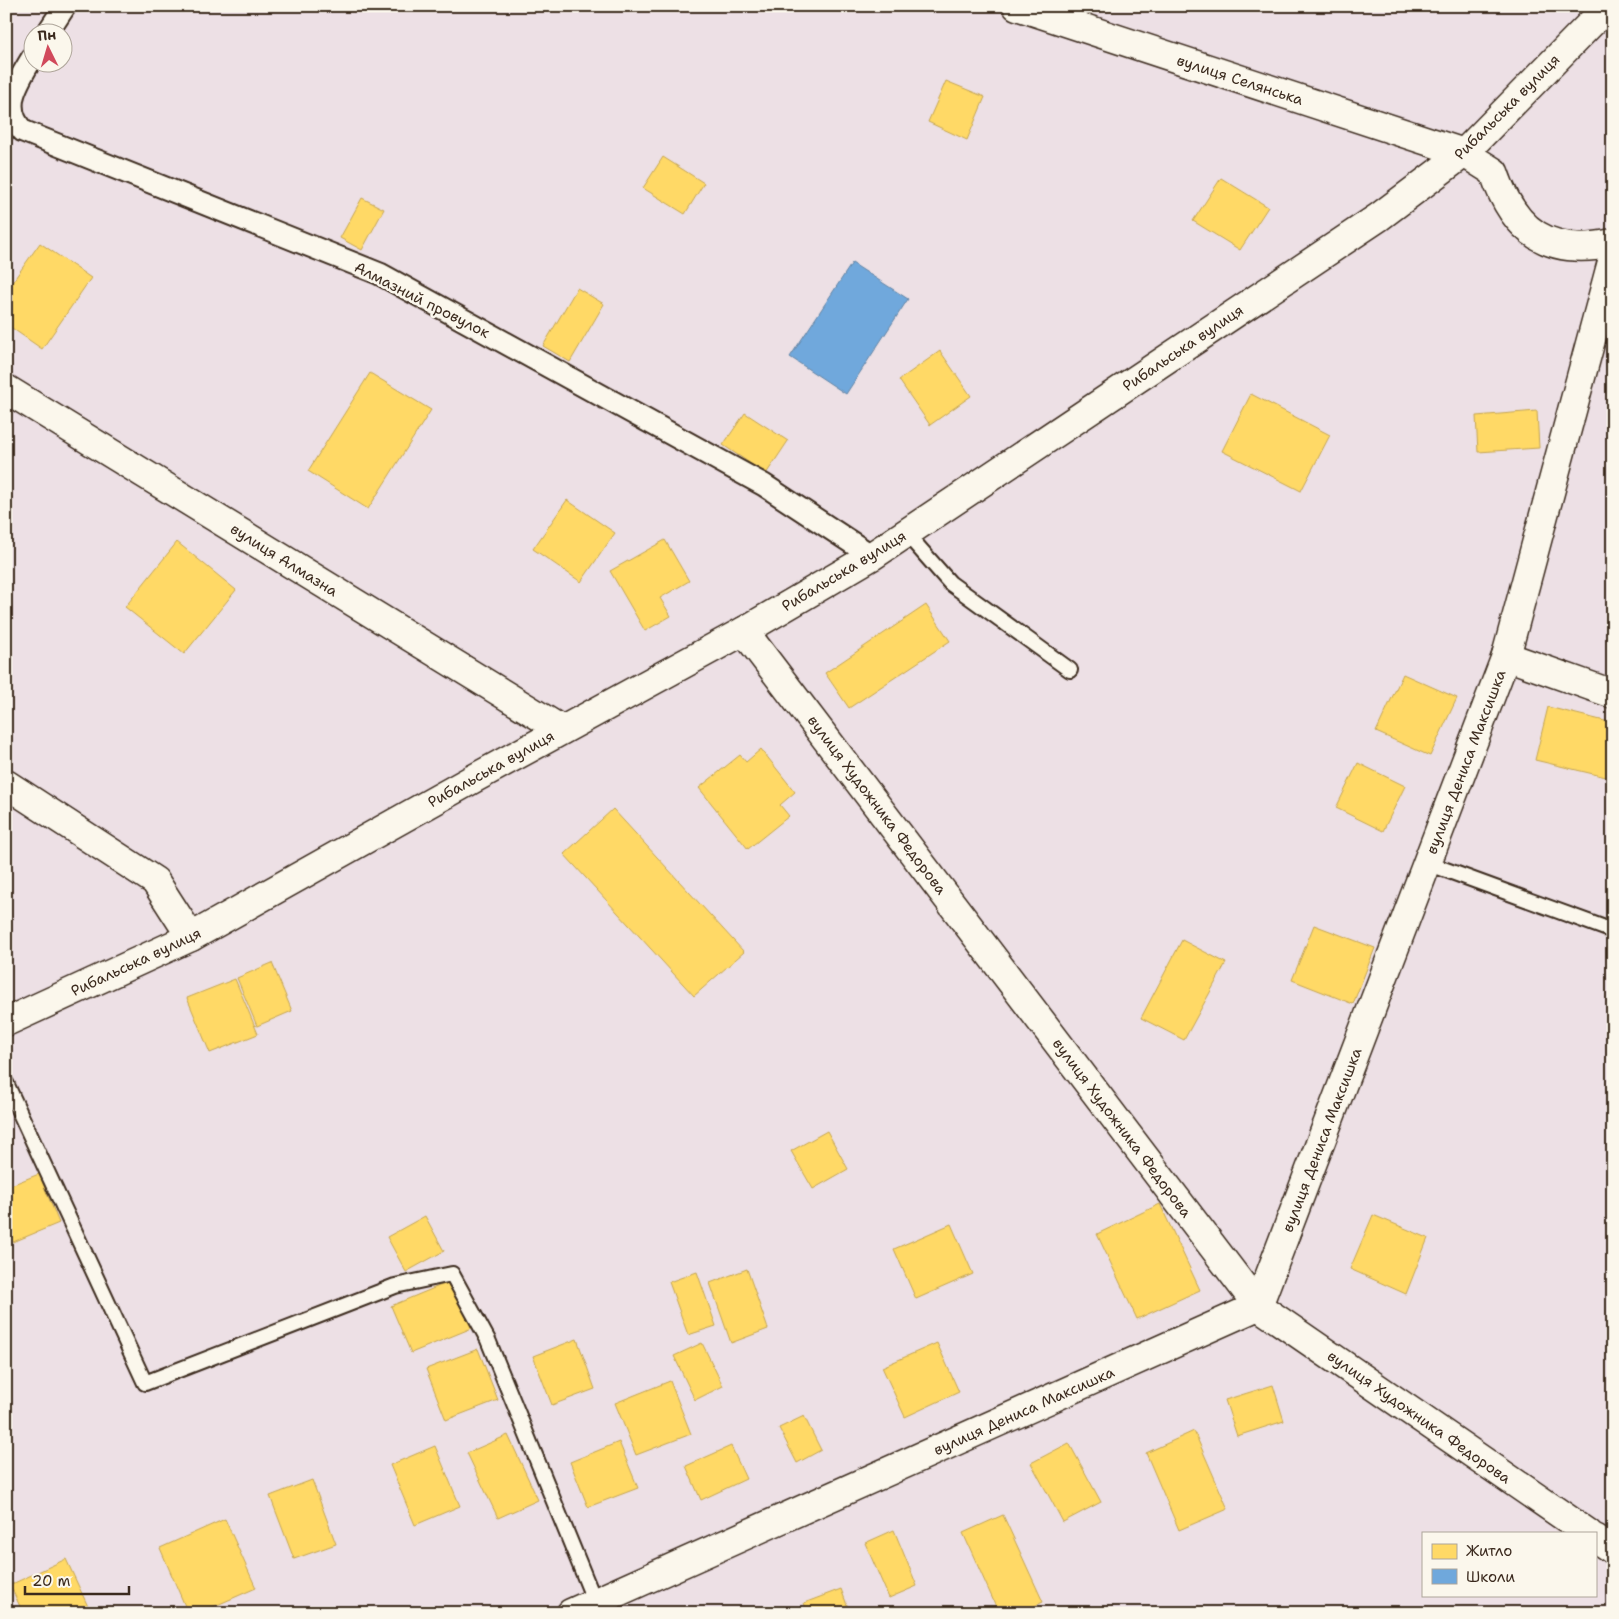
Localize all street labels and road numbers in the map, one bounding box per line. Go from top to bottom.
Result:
street label: вулиця Селянська [1174,50,1306,110]
street label: Рибальська вулиця [1450,50,1564,164]
street label: Алмазний провулок [351,257,493,343]
street label: Рибальська вулиця [1119,300,1247,396]
street label: вулиця Алмазна [226,519,342,601]
street label: Рибальська вулиця [778,526,910,616]
street label: вулиця Дениса Максишка [1422,666,1511,857]
street label: вулиця Художника Федорова [803,711,951,899]
street label: Рибальська вулиця [424,726,558,812]
street label: Рибальська вулиця [68,923,204,1001]
street label: вулиця Художника Федорова [1048,1034,1196,1222]
street label: вулиця Дениса Максишка [1278,1044,1367,1235]
street label: вулиця Художника Федорова [1323,1346,1515,1489]
street label: вулиця Дениса Максишка [930,1362,1118,1460]

